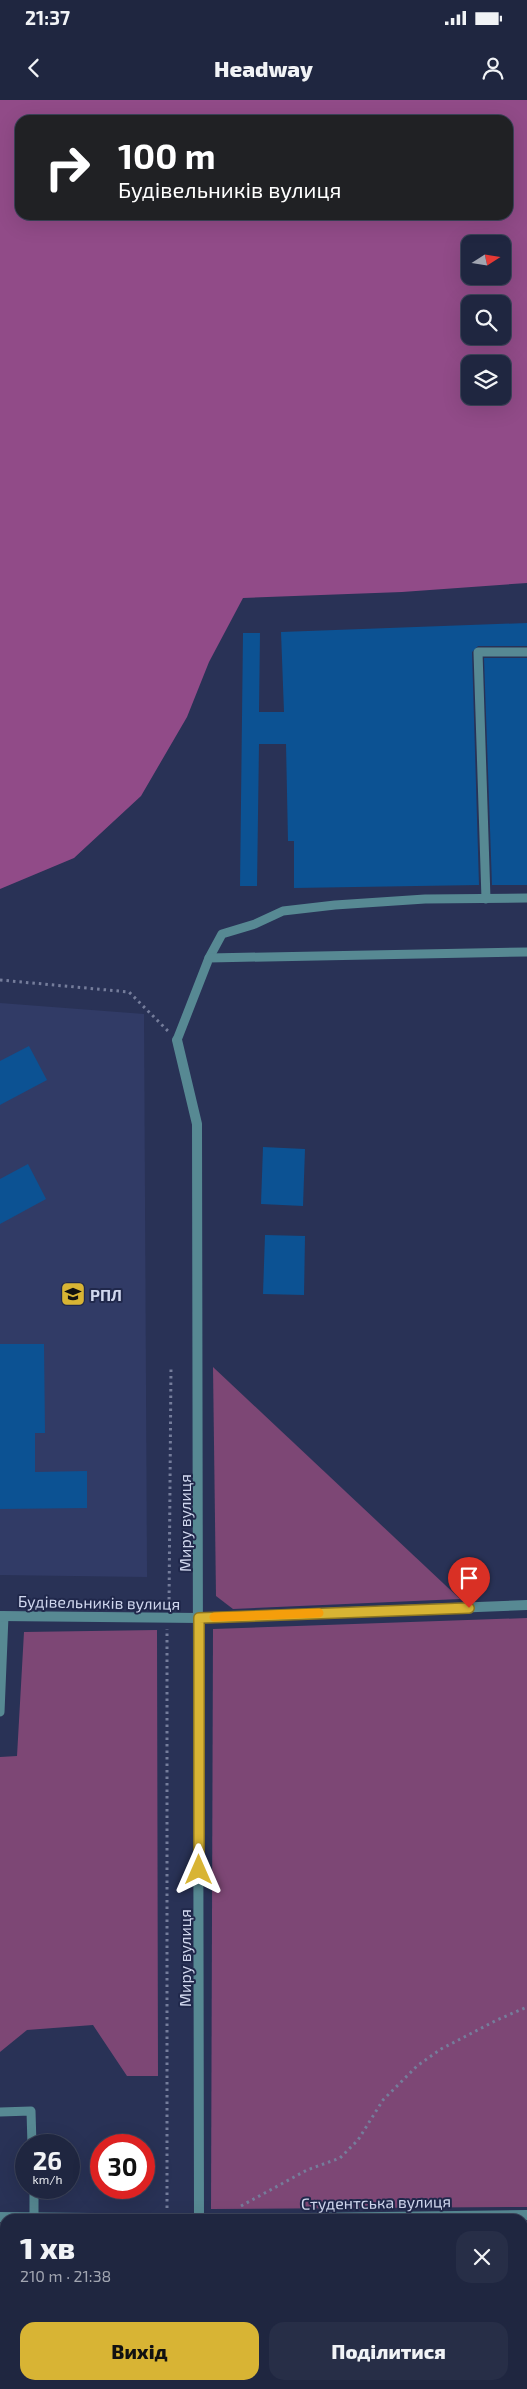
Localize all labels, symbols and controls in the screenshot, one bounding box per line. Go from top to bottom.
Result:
text: 21:37 [25,6,70,29]
icon: back [20,54,48,82]
icon: person [479,54,507,82]
text: Headway [214,55,313,81]
text: 100 m [118,134,216,176]
icon: right [35,135,100,200]
text: Будівельників вулиця [118,176,342,202]
north arrow [461,235,511,285]
map controls [461,235,511,405]
button: search [461,295,511,345]
button: layers [461,355,511,405]
school or university icon: РПЛ [60,1281,86,1307]
place label: РПЛ [90,1285,122,1304]
street label: Миру вулиця [175,1474,195,1572]
pin [448,1557,490,1608]
icon: arrive [455,1564,483,1592]
street label: Будівельників вулиця [18,1591,180,1614]
position arrow [172,1843,224,1895]
street label: Миру вулиця [175,1909,195,2007]
speed limit sign: 30 [90,2134,155,2199]
text: 26 [33,2145,62,2175]
text: km/h [33,2172,62,2186]
street label: Студентська вулиця [301,2191,451,2214]
text: 1 хв [20,2229,75,2265]
button: close [456,2231,508,2283]
text: 210 m · 21:38 [20,2266,111,2285]
button: Вихід [20,2322,259,2380]
button: Поділитися [269,2322,508,2380]

